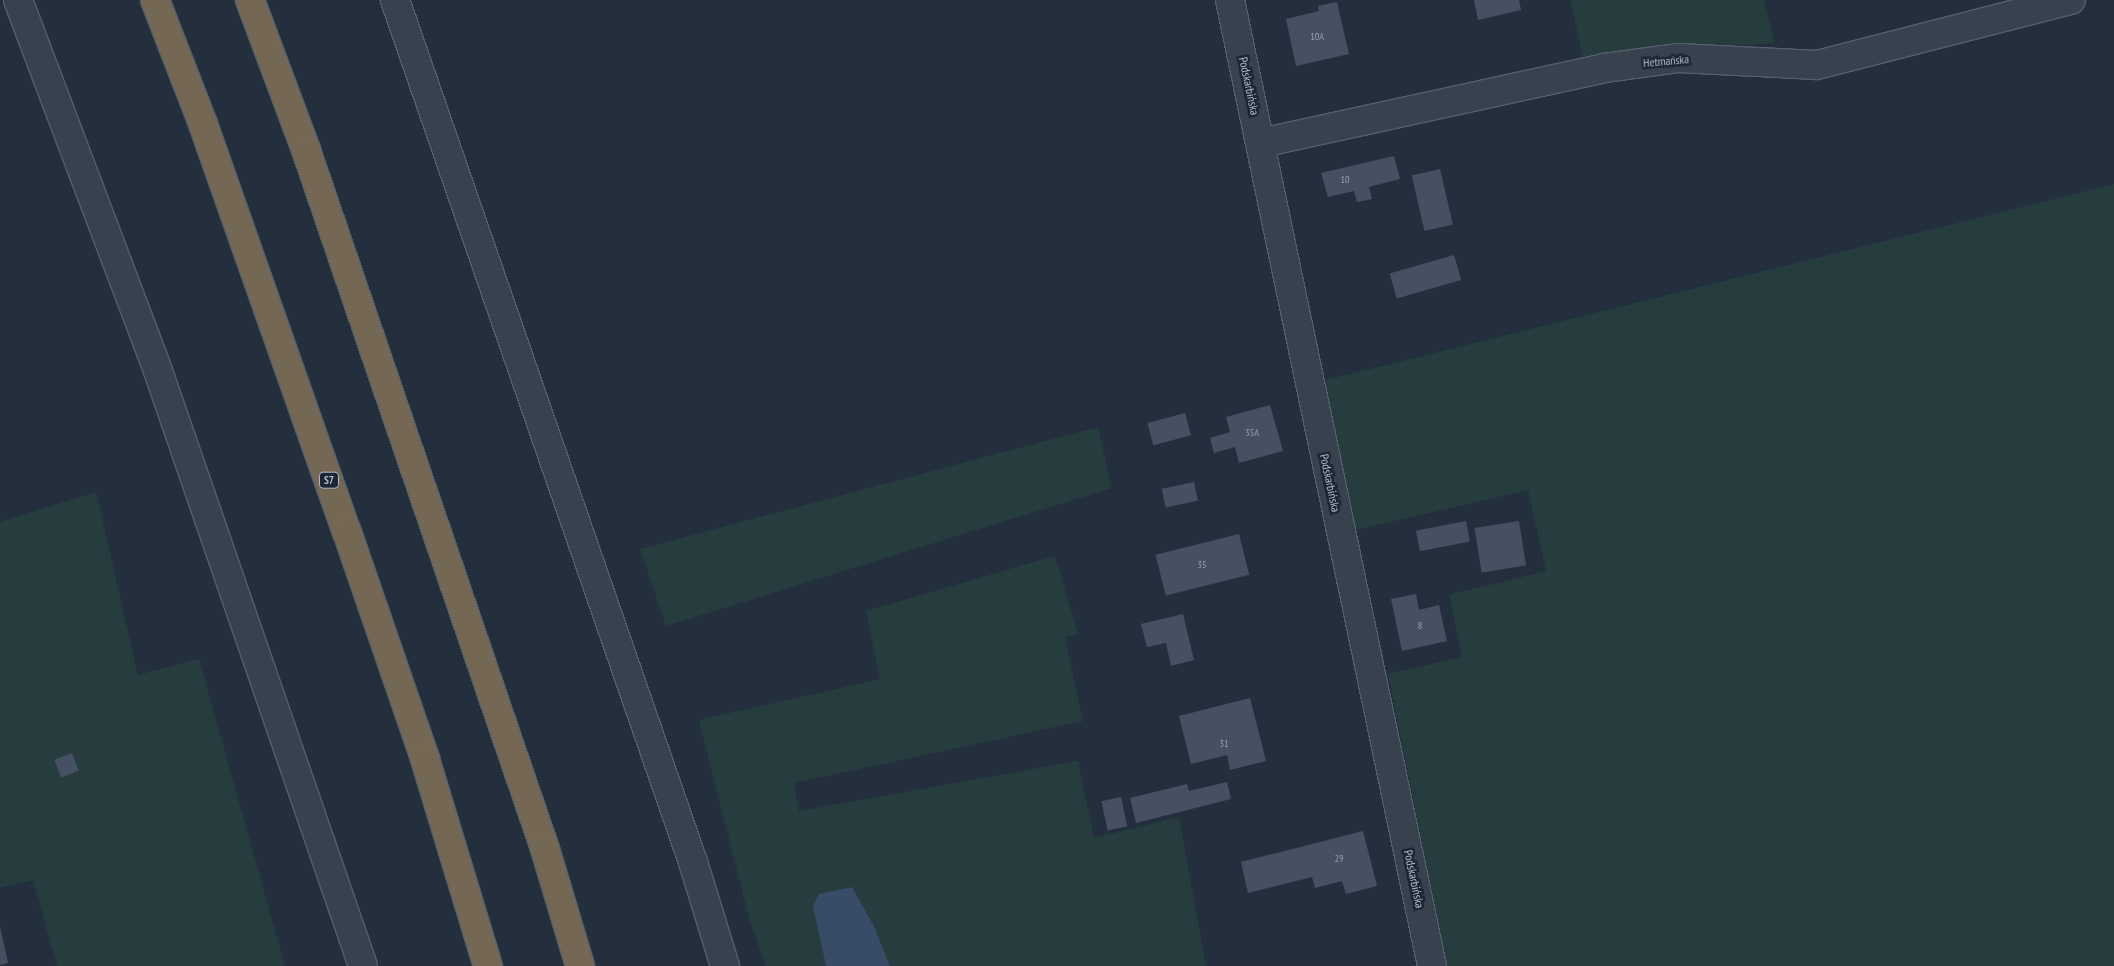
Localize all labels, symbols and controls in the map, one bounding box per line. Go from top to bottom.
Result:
house number: 10A [1310,31,1324,43]
street label: Hetmańska [1642,52,1690,70]
street label: Podskarbińska [1236,56,1262,116]
house number: 10 [1341,174,1349,186]
house number: 35A [1245,427,1259,439]
street label: Podskarbińska [1317,453,1343,513]
road number: S7 [318,472,340,488]
house number: 35 [1198,559,1206,571]
house number: 8 [1418,620,1422,632]
house number: 31 [1220,738,1228,750]
street label: Podskarbińska [1401,849,1427,909]
house number: 29 [1335,853,1343,865]

